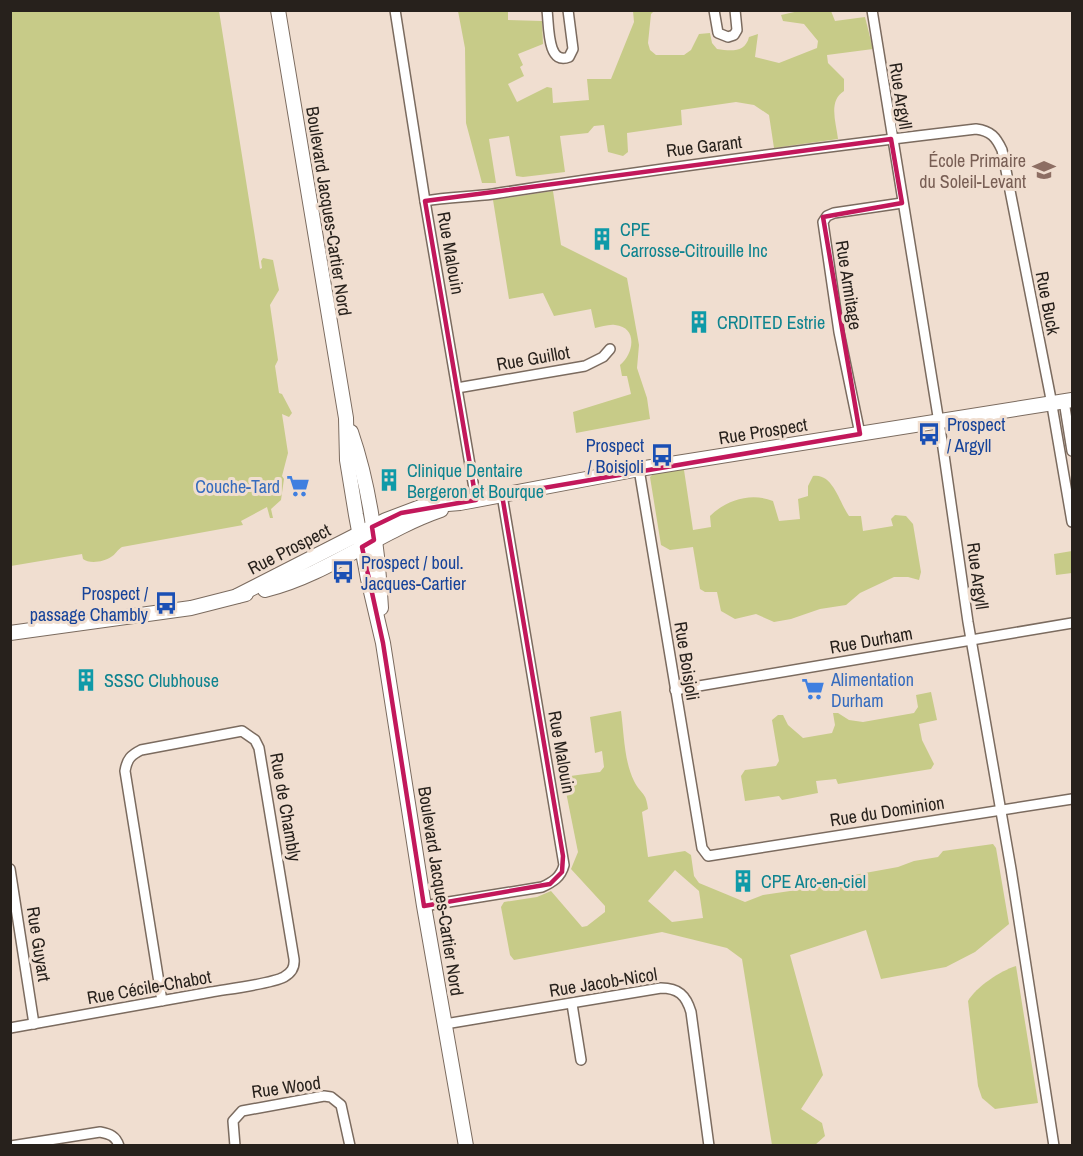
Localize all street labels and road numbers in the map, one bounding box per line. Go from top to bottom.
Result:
street label: Rue Argyll [883,61,919,131]
street label: Boulevard Jacques-Cartier Nord [300,105,358,317]
street label: Rue Garant [665,129,743,163]
street label: Rue Malouin [431,210,471,296]
street label: Rue Armitage [830,238,868,332]
street label: Rue Buck [1030,269,1066,337]
street label: Rue Guillot [494,339,572,377]
street label: Rue Prospect [717,412,809,450]
street label: Rue Prospect [243,518,335,580]
street label: Rue Argyll [961,541,995,611]
street label: Rue Boisjoli [668,620,706,702]
street label: Rue Durham [828,620,914,660]
street label: Rue Malouin [542,709,582,795]
street label: Rue de Chambly [264,751,308,864]
street label: Boulevard Jacques-Cartier Nord [412,785,470,997]
street label: Rue du Dominion [828,790,946,832]
street label: Rue Guyart [21,905,57,983]
street label: Rue Jacob-Nicol [547,961,659,1003]
street label: Rue Cécile-Chabot [85,964,213,1010]
street label: Rue Wood [250,1070,322,1104]

